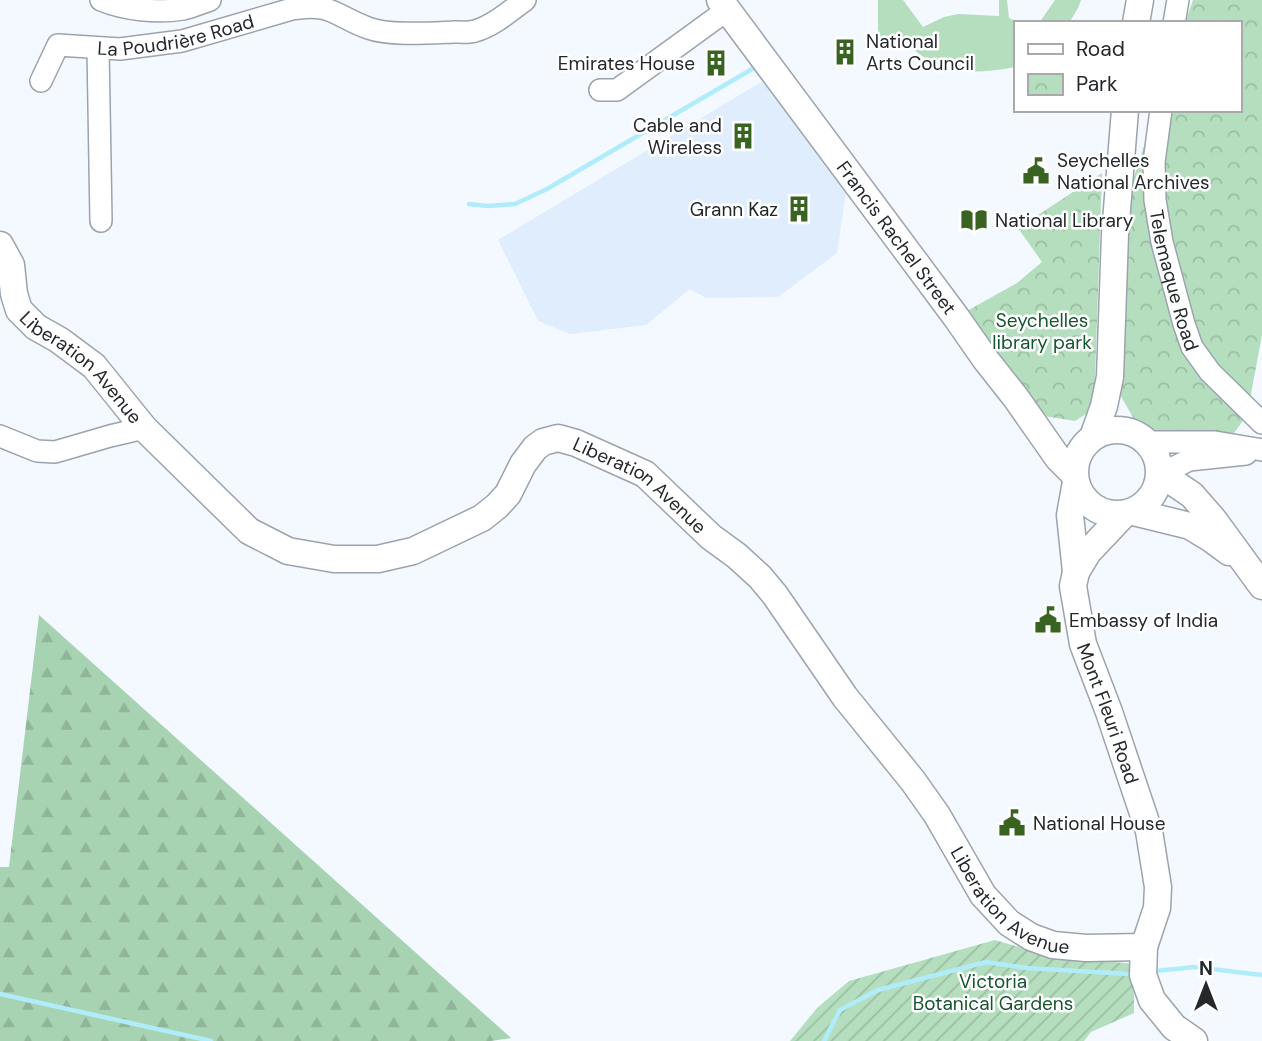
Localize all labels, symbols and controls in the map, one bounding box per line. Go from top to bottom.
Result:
street label: La Poudrière Road [97,8,257,62]
legend [1014,21,1241,112]
place label: National Arts Council [866,29,974,76]
text: Road [1076,35,1125,63]
building icon: National Arts Council [830,37,860,67]
building icon: Emirates House [701,48,731,78]
place label: Emirates House [558,51,695,76]
text: Park [1076,70,1118,98]
place label: Cable and Wireless [633,113,722,160]
building icon: Cable and Wireless [728,121,758,151]
place label: Seychelles National Archives [1057,148,1210,195]
street label: Francis Rachel Street [831,155,962,319]
public building icon: Seychelles National Archives [1021,156,1051,186]
building icon: Grann Kaz [784,194,814,224]
place label: Grann Kaz [690,197,778,222]
library icon: National Library [959,205,989,235]
place label: National Library [995,208,1134,233]
street label: Telemaque Road [1144,208,1205,354]
street label: Liberation Avenue [14,305,148,429]
park label: Seychelles library park [992,308,1092,355]
street label: Liberation Avenue [569,431,712,539]
public building icon: Embassy of India [1033,605,1063,635]
place label: Embassy of India [1069,608,1218,633]
street label: Mont Fleuri Road [1071,640,1145,787]
public building icon: National House [997,808,1027,838]
place label: National House [1033,811,1165,836]
street label: Liberation Avenue [945,842,1070,959]
north arrow [1171,950,1241,1020]
text: N [1199,956,1213,981]
park label: Victoria Botanical Gardens [913,969,1073,1016]

